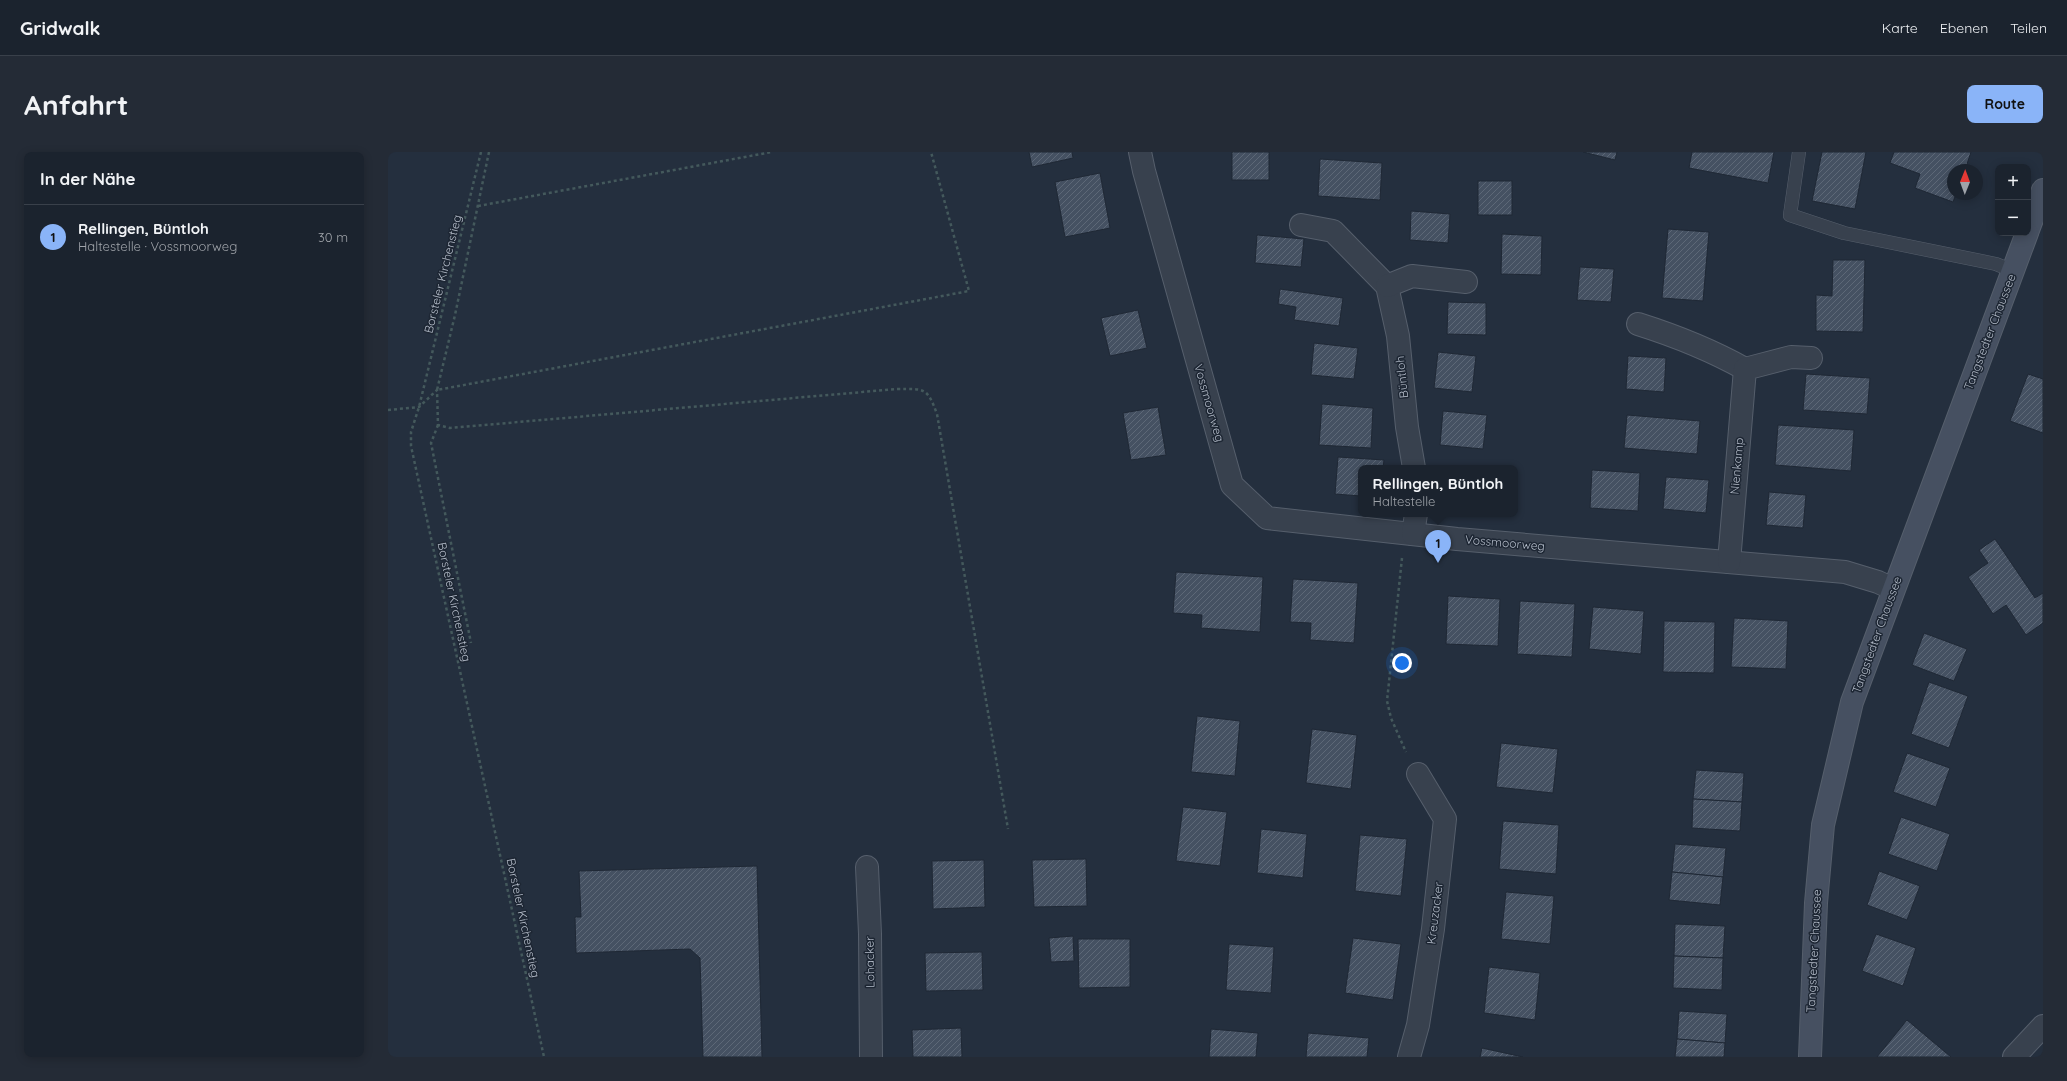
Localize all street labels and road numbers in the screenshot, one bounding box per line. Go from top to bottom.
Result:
street label: Borsteler Kirchenstieg [421,213,465,335]
street label: Tangstedter Chaussee [1960,271,2019,392]
street label: Büntloh [1392,355,1411,399]
street label: Vossmoorweg [1191,362,1228,443]
street label: Nienkamp [1727,437,1746,495]
street label: Vossmoorweg [1464,532,1546,553]
street label: Borsteler Kirchenstieg [435,541,474,663]
street label: Tangstedter Chaussee [1848,574,1905,695]
street label: Borsteler Kirchenstieg [504,857,543,979]
street label: Kreuzacker [1423,881,1446,945]
street label: Tangstedter Chaussee [1803,889,1824,1013]
street label: Lohacker [862,936,877,988]

